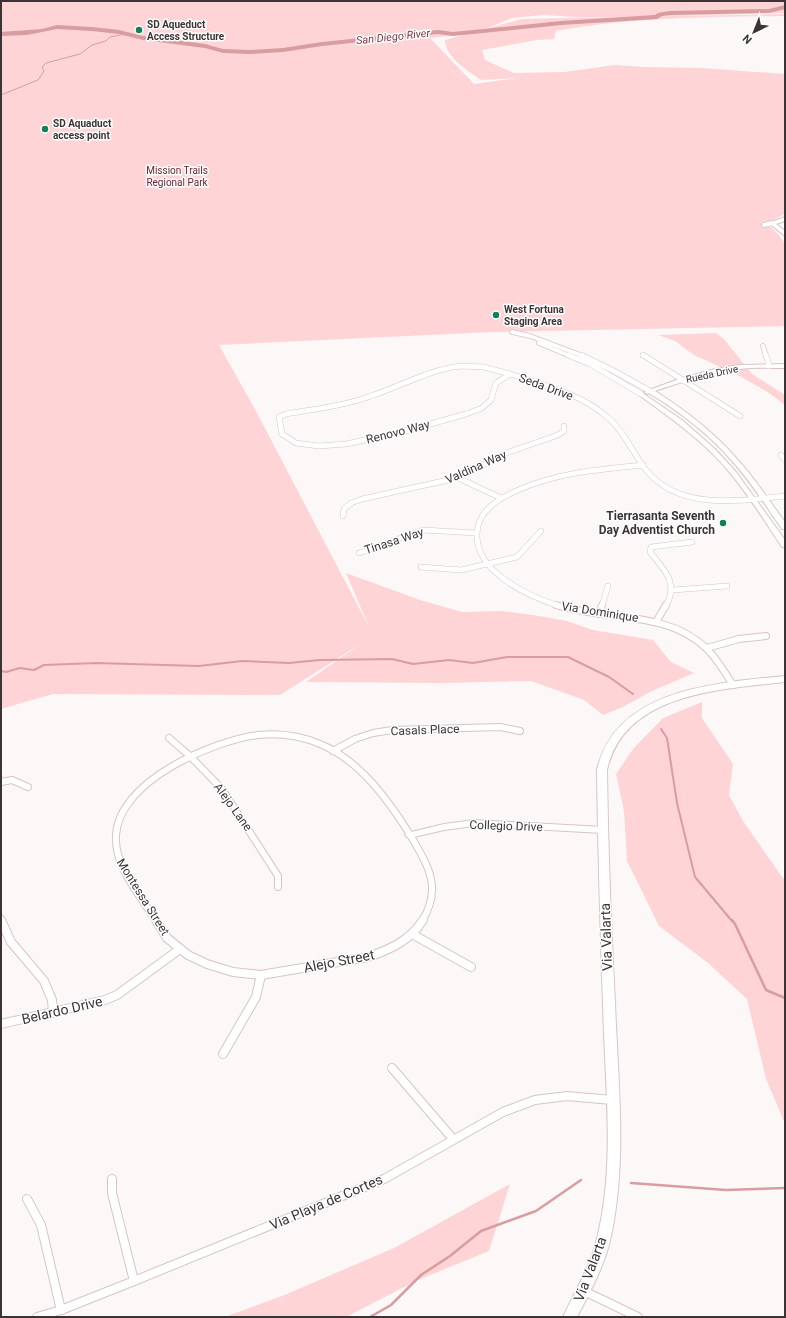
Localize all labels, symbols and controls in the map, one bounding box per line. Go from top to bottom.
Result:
north arrow [734,12,774,52]
place label: SD Aqueduct Access Structure [147,19,225,42]
marker: SD Aqueduct Access Structure [134,25,144,35]
water label: San Diego River [355,27,431,47]
text: N [740,31,755,46]
place label: SD Aquaduct access point [53,118,112,141]
marker: SD Aquaduct access point [40,124,50,134]
park label: Mission Trails Regional Park [146,165,209,188]
place label: West Fortuna Staging Area [504,304,565,327]
marker: West Fortuna Staging Area [491,310,501,320]
street label: Rueda Drive [685,363,739,385]
street label: Seda Drive [517,371,575,403]
street label: Renovo Way [365,417,432,447]
street label: Valdina Way [443,447,509,487]
place label: Tierrasanta Seventh Day Adventist Church [599,509,715,537]
marker: Tierrasanta Seventh Day Adventist Church [718,518,728,528]
street label: Tinasa Way [363,525,426,557]
street label: Via Dominique [561,599,639,625]
street label: Casals Place [390,722,460,738]
street label: Alejo Lane [211,780,255,834]
street label: Collegio Drive [469,818,543,834]
street label: Montessa Street [114,856,172,938]
street label: Via Valarta [597,903,615,971]
street label: Alejo Street [302,946,376,976]
street label: Belardo Drive [20,993,104,1027]
street label: Via Playa de Cortes [267,1171,385,1233]
street label: Via Valarta [570,1234,610,1304]

